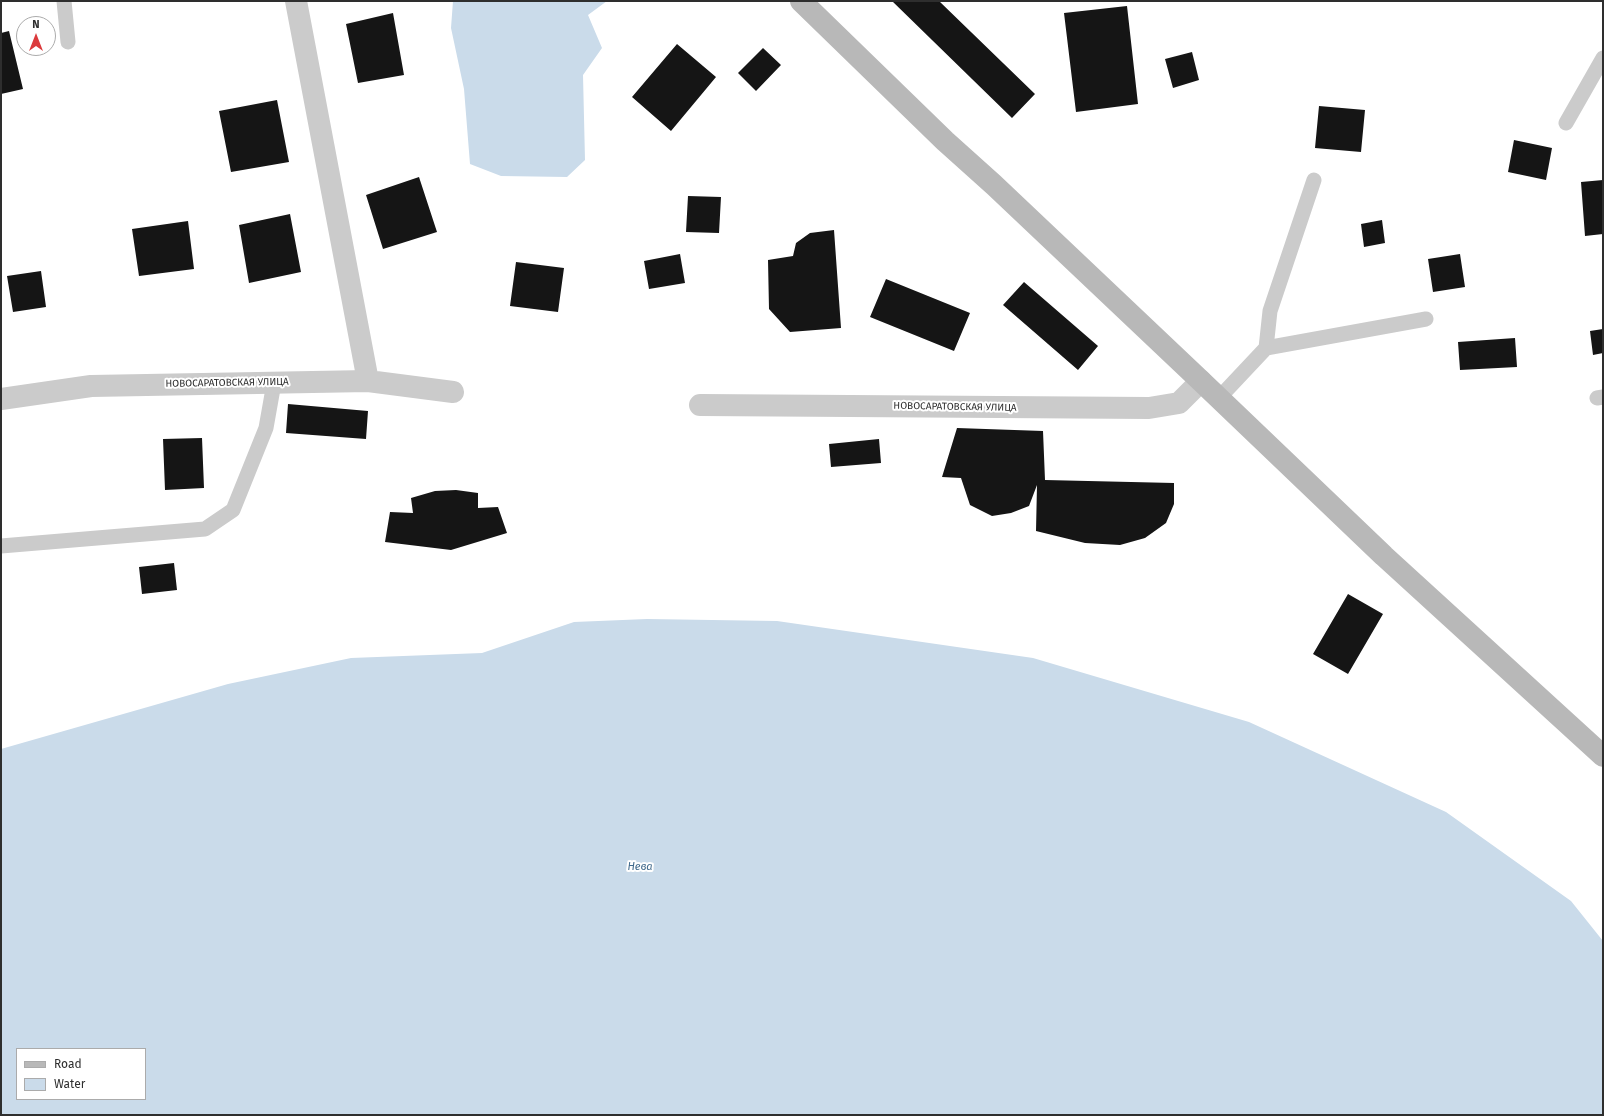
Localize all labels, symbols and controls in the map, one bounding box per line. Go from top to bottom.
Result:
north arrow [16,16,56,56]
text: N [32,18,40,31]
street label: НОВОСАРАТОВСКАЯ УЛИЦА [165,376,289,390]
street label: НОВОСАРАТОВСКАЯ УЛИЦА [893,400,1017,414]
water label: Нева [627,860,653,874]
legend [16,1048,146,1100]
text: Road [54,1057,82,1071]
text: Water [54,1077,85,1091]

